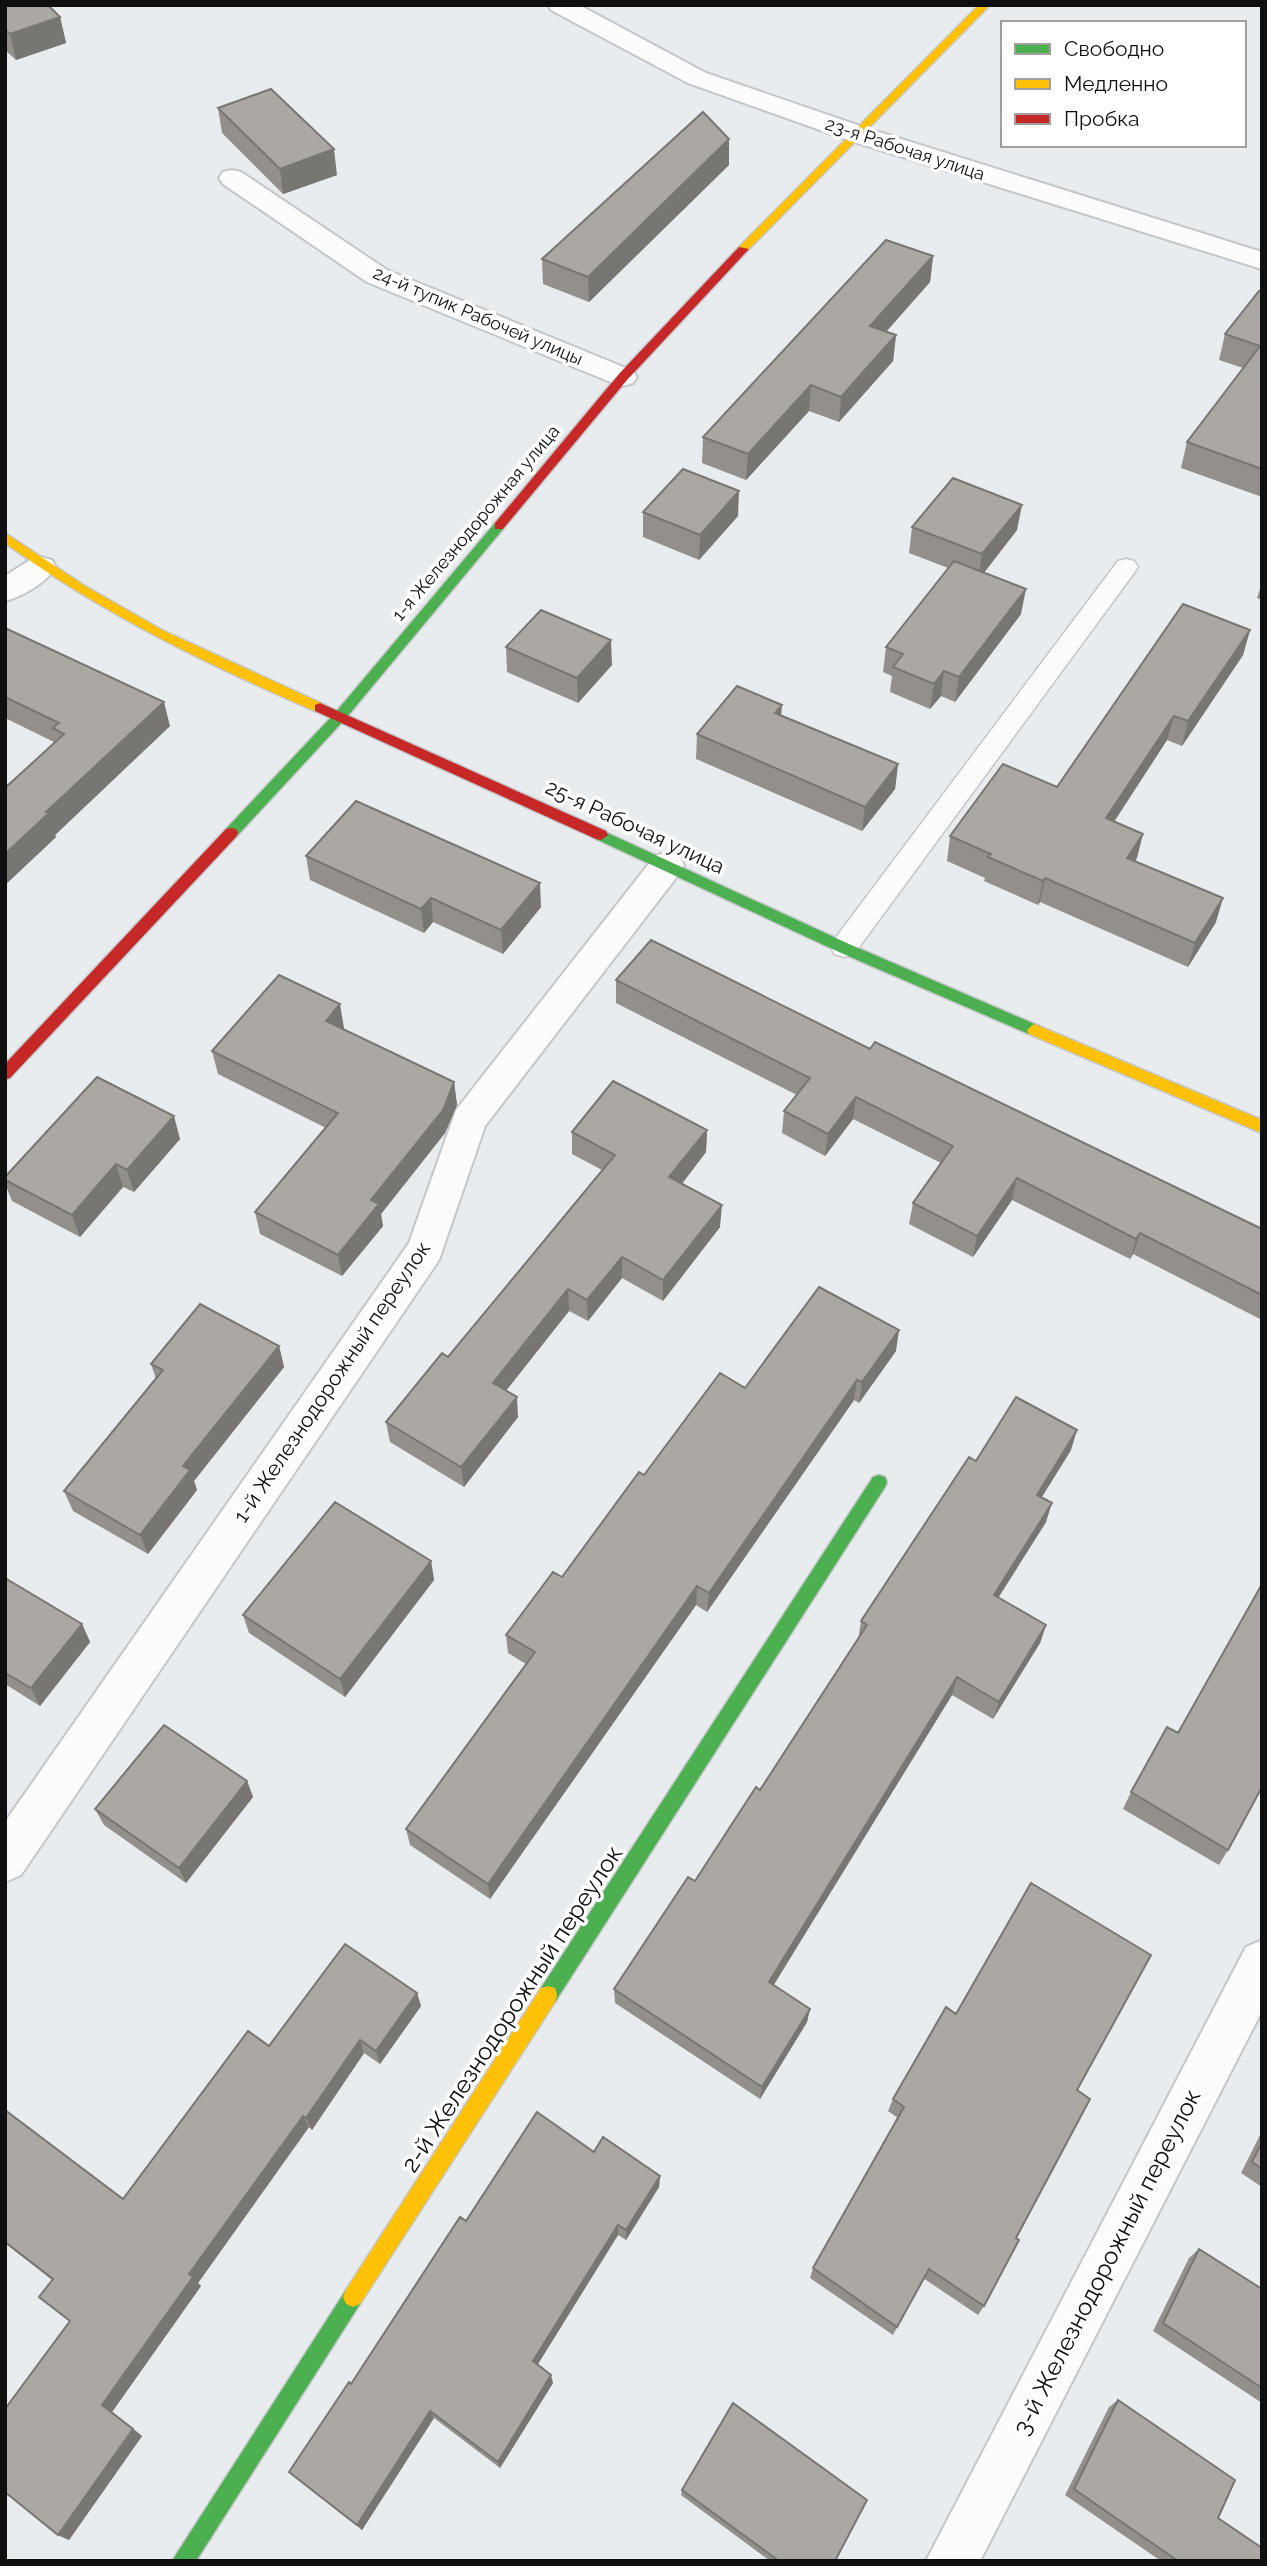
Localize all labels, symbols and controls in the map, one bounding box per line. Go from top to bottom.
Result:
legend [1001,21,1246,147]
text: Свободно [1064,36,1164,61]
text: Медленно [1064,71,1168,96]
text: Пробка [1064,106,1140,131]
street label: 23-я Рабочая улица [823,113,988,184]
street label: 24-й тупик Рабочей улицы [370,262,586,369]
street label: 1-я Железнодорожная улица [388,421,564,625]
street label: 25-я Рабочая улица [542,774,729,879]
street label: 1-й Железнодорожный переулок [228,1236,435,1527]
street label: 2-й Железнодорожный переулок [395,1840,628,2177]
street label: 3-й Железнодорожный переулок [1006,2084,1207,2439]

